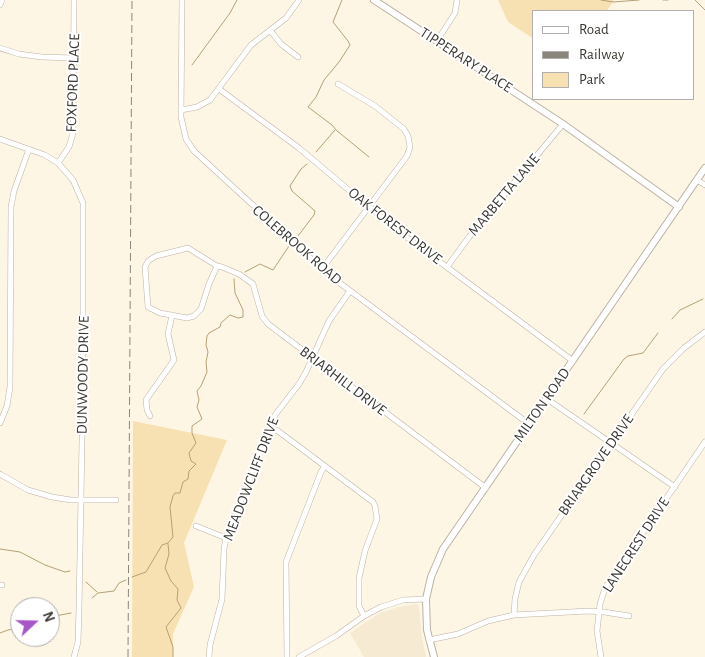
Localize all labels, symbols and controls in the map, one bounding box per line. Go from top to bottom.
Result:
legend [532,10,695,100]
text: Road [579,22,609,37]
street label: TIPPERARY PLACE [416,23,516,97]
street label: FOXFORD PLACE [62,33,84,133]
text: Railway [579,47,624,62]
text: Park [579,72,605,87]
street label: MARBETTA LANE [464,150,544,240]
street label: OAK FOREST DRIVE [344,184,446,268]
street label: COLEBROOK ROAD [249,201,345,289]
street label: DUNWOODY DRIVE [73,316,93,434]
street label: BRIARHILL DRIVE [296,342,390,420]
street label: MILTON ROAD [510,365,574,445]
street label: BRIARGROVE DRIVE [554,411,638,519]
street label: MEADOWCLIFF DRIVE [219,415,283,543]
street label: LANECREST DRIVE [599,494,673,596]
north arrow [10,597,60,647]
text: N [40,610,56,624]

